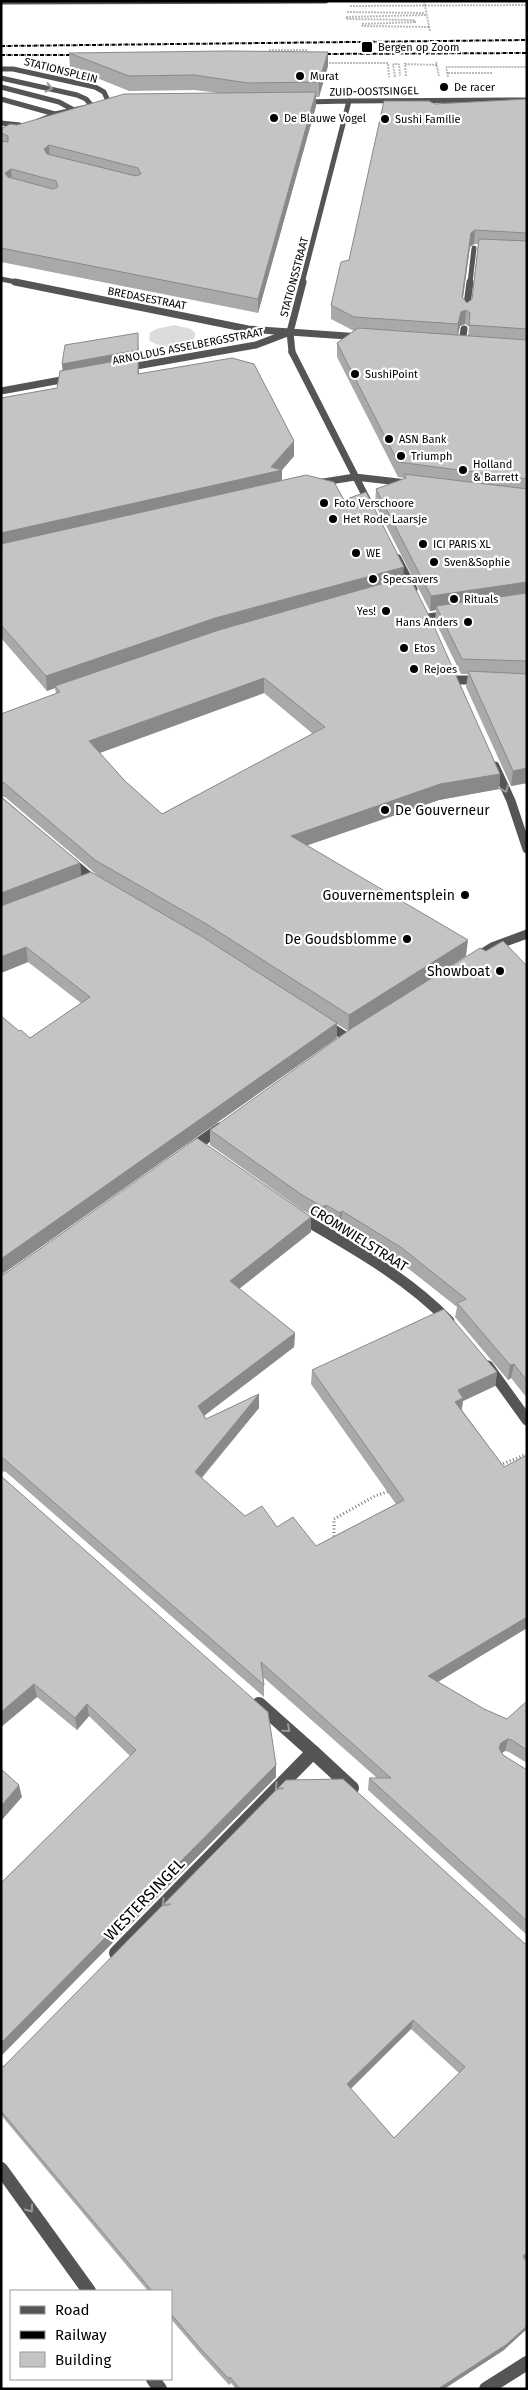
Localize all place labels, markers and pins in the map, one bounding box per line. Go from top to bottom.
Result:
marker: Bergen op Zoom [360,40,374,54]
place label: Bergen op Zoom [378,41,459,54]
marker: Murat [294,70,306,82]
place label: Murat [310,70,339,83]
marker: De racer [438,81,450,93]
place label: De racer [454,81,496,94]
marker: De Blauwe Vogel [268,112,280,124]
place label: De Blauwe Vogel [284,112,366,125]
marker: Sushi Familie [379,113,391,125]
place label: Sushi Familie [395,113,461,126]
marker: SushiPoint [349,368,361,380]
place label: SushiPoint [365,368,418,381]
marker: ASN Bank [383,433,395,445]
place label: ASN Bank [399,433,447,446]
marker: Triumph [395,450,407,462]
place label: Triumph [411,450,453,463]
place label: Holland & Barrett [473,458,519,484]
marker: Holland & Barrett [457,464,469,476]
marker: Foto Verschoore [318,497,330,509]
place label: Foto Verschoore [334,497,414,510]
marker: Het Rode Laarsje [327,513,339,525]
place label: Het Rode Laarsje [343,513,427,526]
marker: ICI PARIS XL [417,538,429,550]
place label: ICI PARIS XL [433,538,491,551]
marker: WE [350,547,362,559]
place label: WE [366,547,381,560]
marker: Sven&Sophie [428,556,440,568]
place label: Sven&Sophie [444,556,510,569]
marker: Specsavers [367,573,379,585]
place label: Specsavers [383,573,438,586]
marker: Rituals [448,593,460,605]
place label: Rituals [464,593,498,606]
place label: Yes! [357,605,376,618]
marker: Yes! [380,605,392,617]
place label: Hans Anders [395,616,458,629]
marker: Hans Anders [462,616,474,628]
marker: Etos [398,642,410,654]
place label: Etos [414,642,435,655]
marker: Rejoes [408,663,420,675]
place label: Rejoes [424,663,457,676]
place label: De Gouverneur [395,802,490,819]
marker: De Gouverneur [379,804,391,816]
place label: Gouvernementsplein [323,887,455,904]
marker: Gouvernementsplein [459,889,471,901]
place label: De Goudsblomme [284,931,397,948]
marker: De Goudsblomme [401,933,413,945]
place label: Showboat [427,963,491,980]
marker: Showboat [494,965,506,977]

